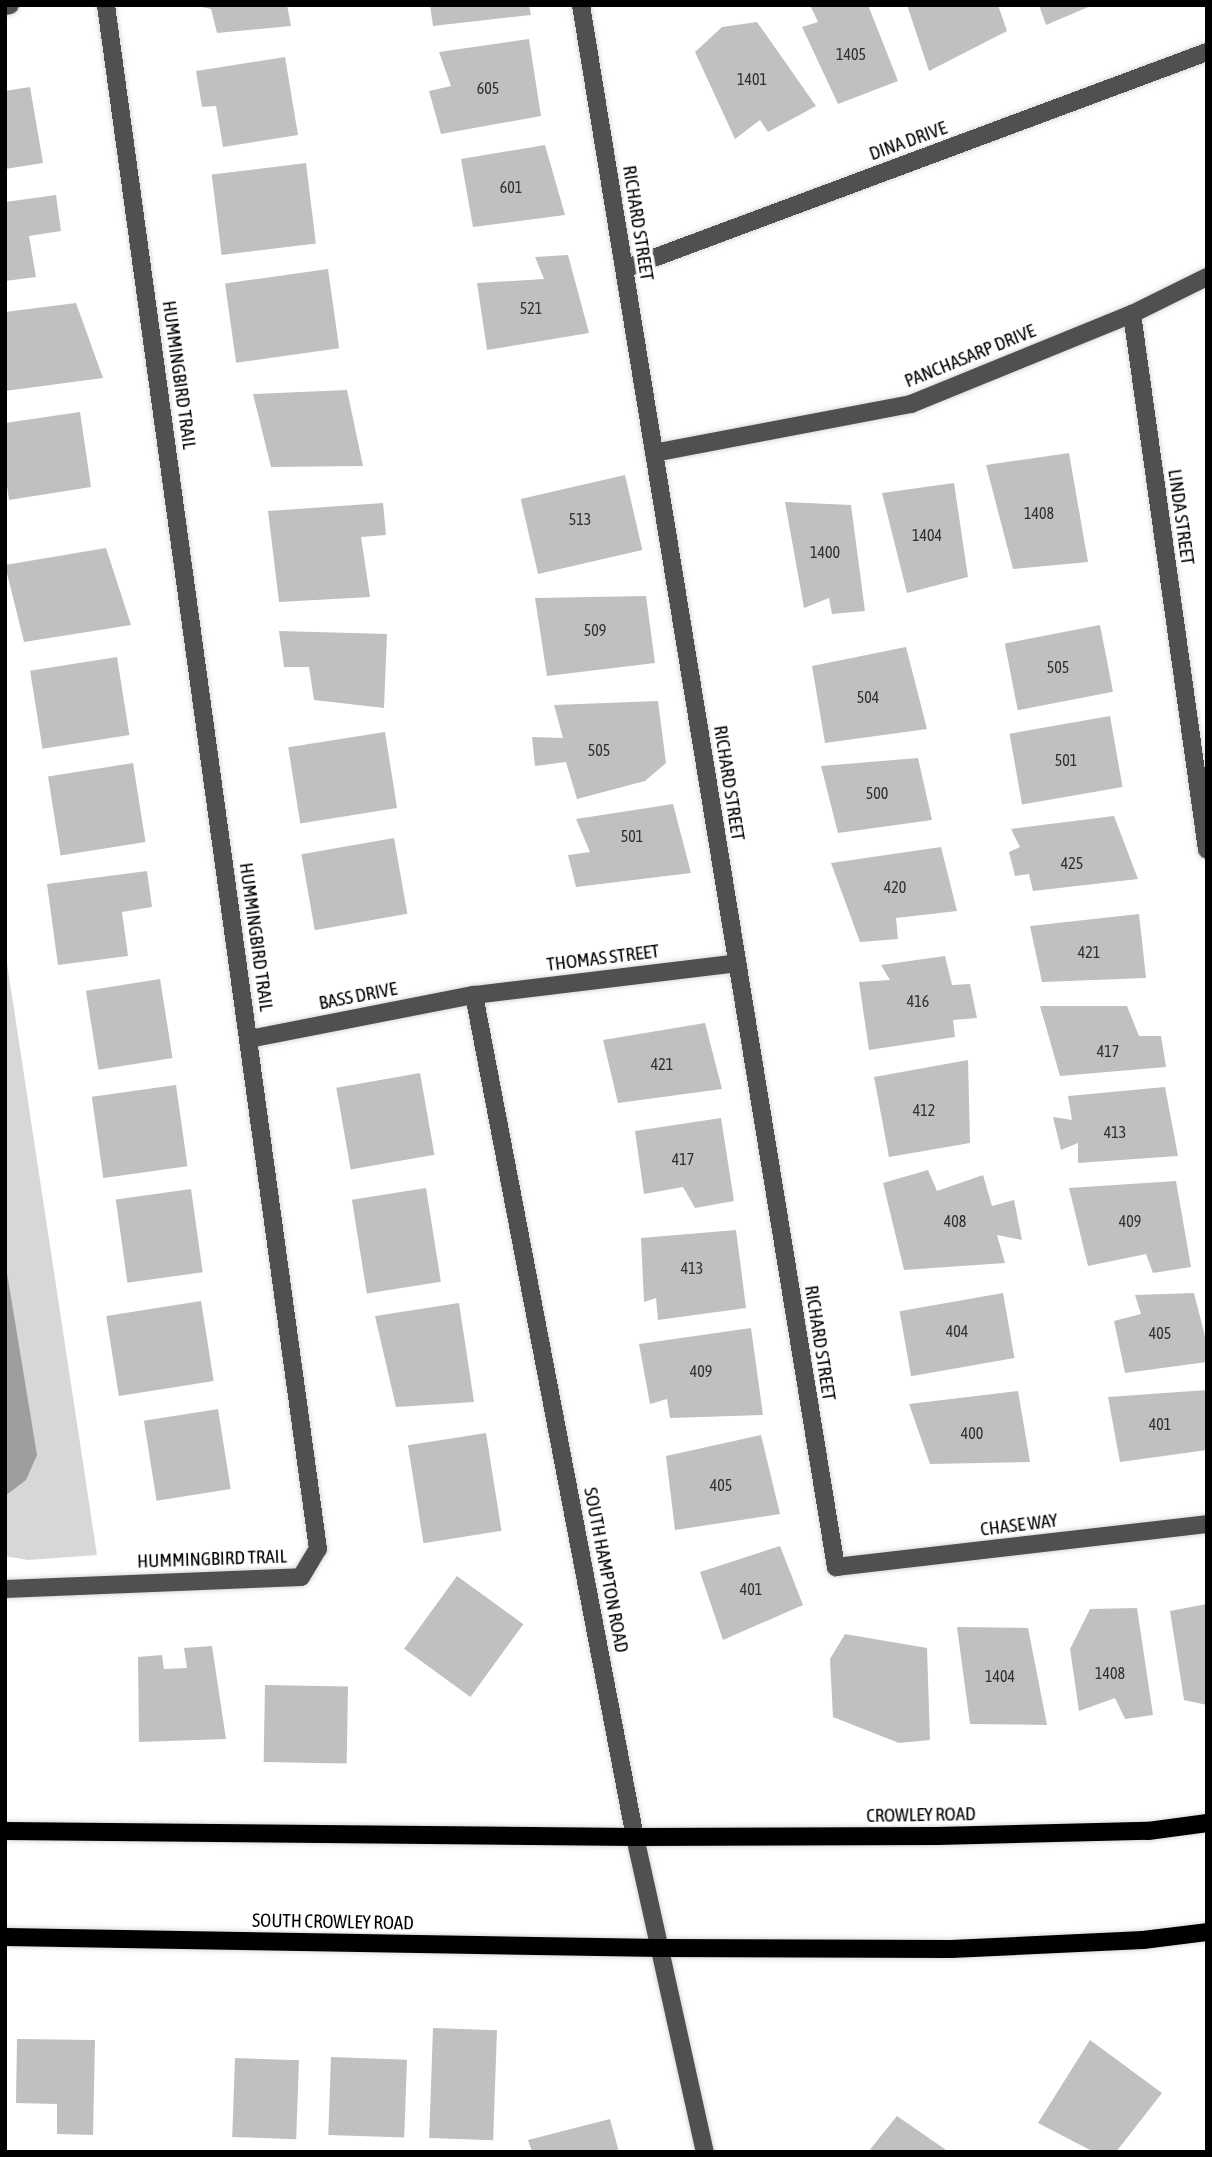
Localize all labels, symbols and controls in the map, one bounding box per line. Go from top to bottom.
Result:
house number: 1405 [836,44,866,64]
house number: 1401 [737,69,767,89]
house number: 605 [477,78,499,98]
street label: DINA DRIVE [866,116,950,166]
street label: RICHARD STREET [618,164,658,282]
house number: 601 [500,177,522,197]
house number: 521 [520,298,542,318]
street label: HUMMINGBIRD TRAIL [157,299,201,451]
street label: PANCHASARP DRIVE [901,319,1039,393]
street label: LINDA STREET [1163,468,1199,566]
house number: 1408 [1024,503,1054,523]
house number: 513 [569,509,591,529]
house number: 1404 [912,525,942,545]
house number: 1400 [810,542,840,562]
house number: 509 [584,620,606,640]
house number: 505 [1047,657,1069,677]
house number: 504 [857,687,879,707]
street label: RICHARD STREET [709,724,749,842]
house number: 505 [588,740,610,760]
house number: 501 [1055,750,1077,770]
house number: 500 [866,783,888,803]
house number: 501 [621,826,643,846]
house number: 425 [1061,853,1083,873]
street label: HUMMINGBIRD TRAIL [234,861,278,1013]
house number: 420 [884,877,906,897]
street label: THOMAS STREET [545,940,661,976]
house number: 421 [1078,942,1100,962]
street label: BASS DRIVE [317,977,399,1015]
house number: 416 [907,991,929,1011]
house number: 417 [1097,1041,1119,1061]
house number: 421 [651,1054,673,1074]
house number: 412 [913,1100,935,1120]
house number: 413 [1104,1122,1126,1142]
house number: 417 [672,1149,694,1169]
house number: 408 [944,1211,966,1231]
house number: 409 [1119,1211,1141,1231]
house number: 413 [681,1258,703,1278]
street label: RICHARD STREET [800,1284,840,1402]
house number: 404 [946,1321,968,1341]
house number: 405 [1149,1323,1171,1343]
house number: 409 [690,1361,712,1381]
house number: 401 [1149,1414,1171,1434]
house number: 400 [961,1423,983,1443]
house number: 405 [710,1475,732,1495]
street label: SOUTH HAMPTON ROAD [579,1485,633,1655]
street label: CHASE WAY [979,1509,1059,1541]
street label: HUMMINGBIRD TRAIL [137,1545,287,1573]
house number: 401 [740,1579,762,1599]
house number: 1408 [1095,1663,1125,1683]
house number: 1404 [985,1666,1015,1686]
street label: CROWLEY ROAD [866,1803,976,1827]
street label: SOUTH CROWLEY ROAD [252,1909,414,1935]

